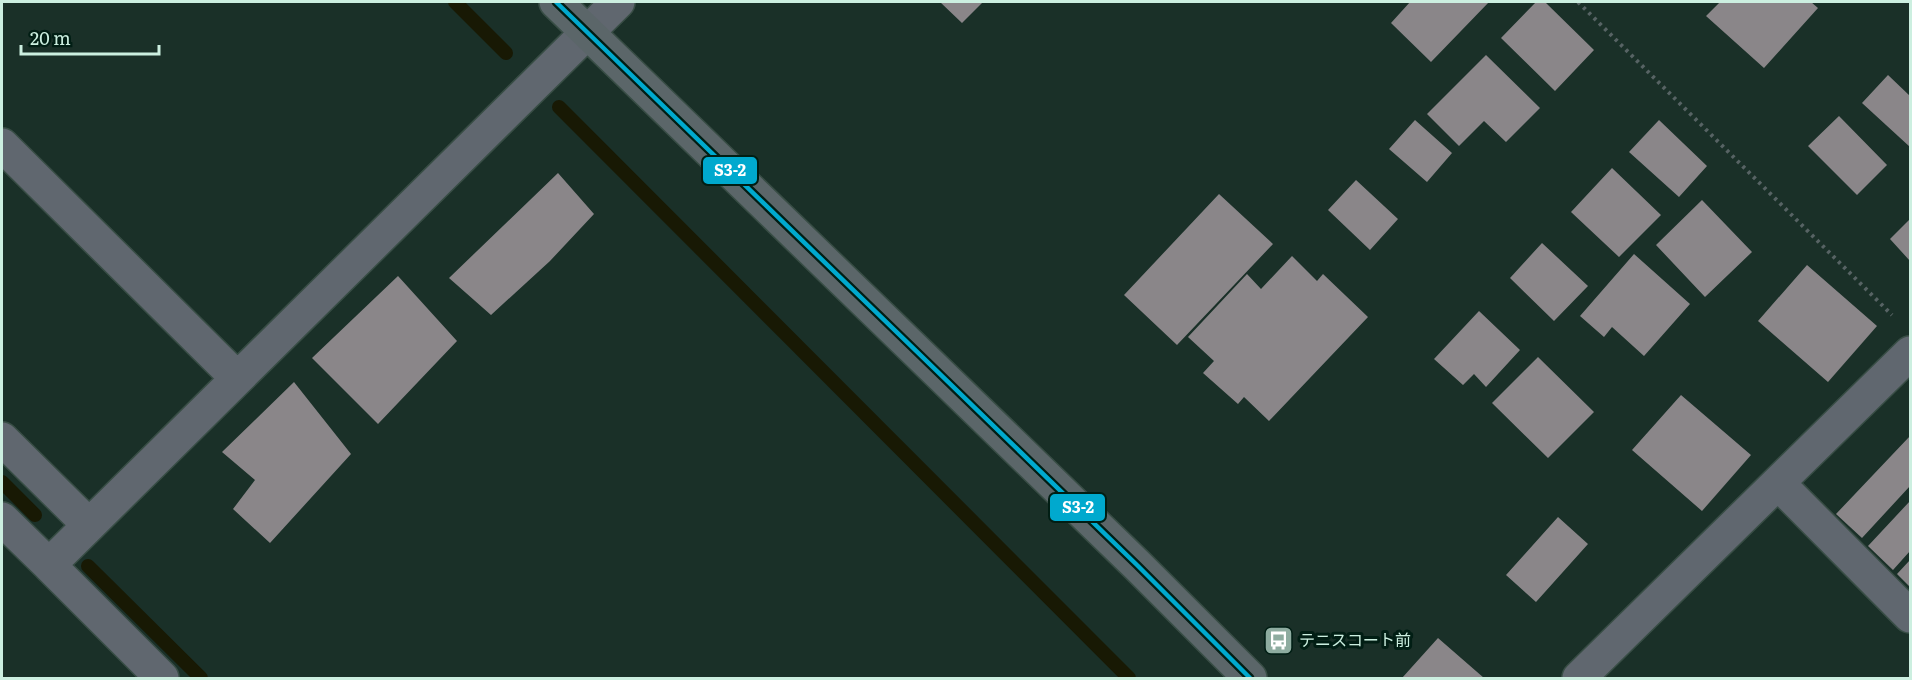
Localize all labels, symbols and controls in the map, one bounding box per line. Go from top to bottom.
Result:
scale bar [21,18,159,56]
text: 20 m [30,24,71,51]
line badge: S3-2 [702,156,758,185]
text: S3-2 [714,157,746,181]
line badge: S3-2 [1049,493,1106,522]
text: S3-2 [1062,494,1094,518]
bus stop icon: テニスコート前 [1262,624,1294,656]
place label: テニスコート前 [1299,627,1411,651]

